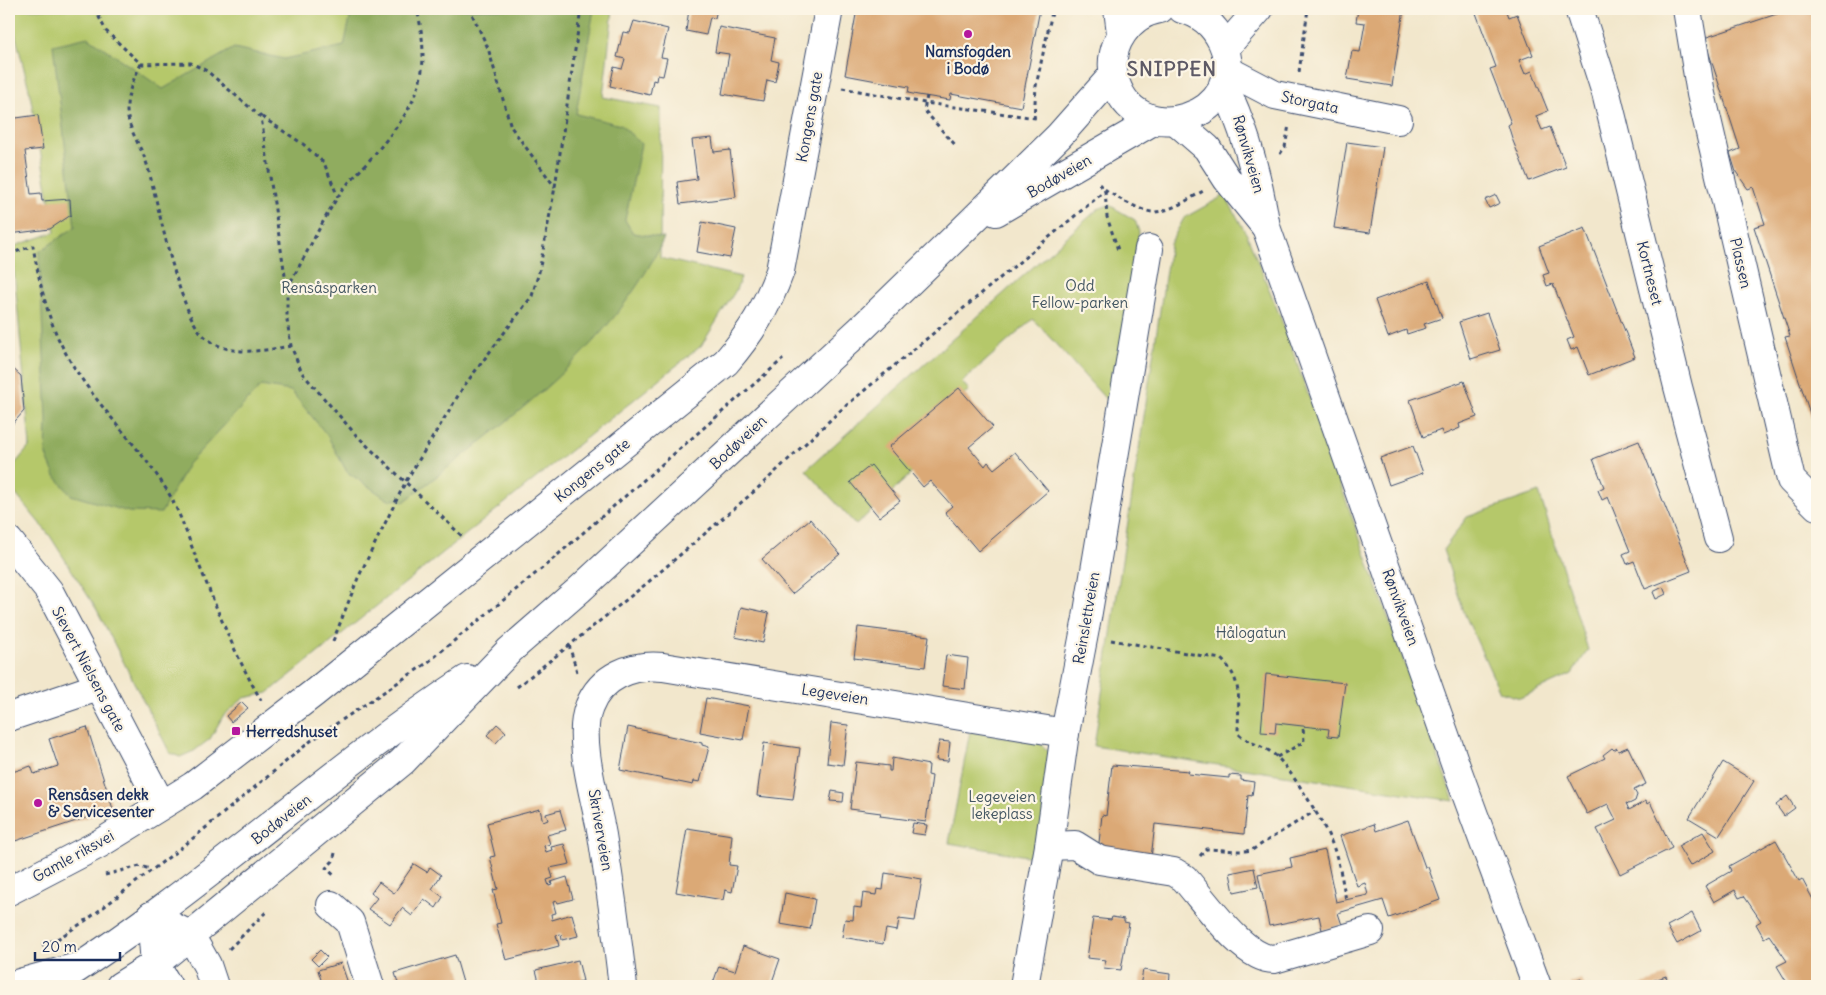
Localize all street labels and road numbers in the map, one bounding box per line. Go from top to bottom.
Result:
street label: Kongens gate [792,70,826,164]
street label: Storgata [1280,87,1341,117]
street label: Rønvikveien [1229,113,1269,195]
street label: Bodøveien [1024,150,1095,202]
street label: Plassen [1726,236,1756,290]
street label: Kortneset [1633,239,1667,307]
street label: Bodøveien [706,411,771,473]
street label: Kongens gate [550,434,634,506]
street label: Rønvikveien [1378,566,1424,648]
street label: Reinslettveien [1069,570,1104,666]
street label: Sievert Nielsens gate [48,603,130,735]
street label: Legeveien [800,679,870,709]
street label: Skriverveien [584,788,618,873]
street label: Bodøveien [247,789,315,848]
street label: Gamle riksvei [29,826,117,886]

